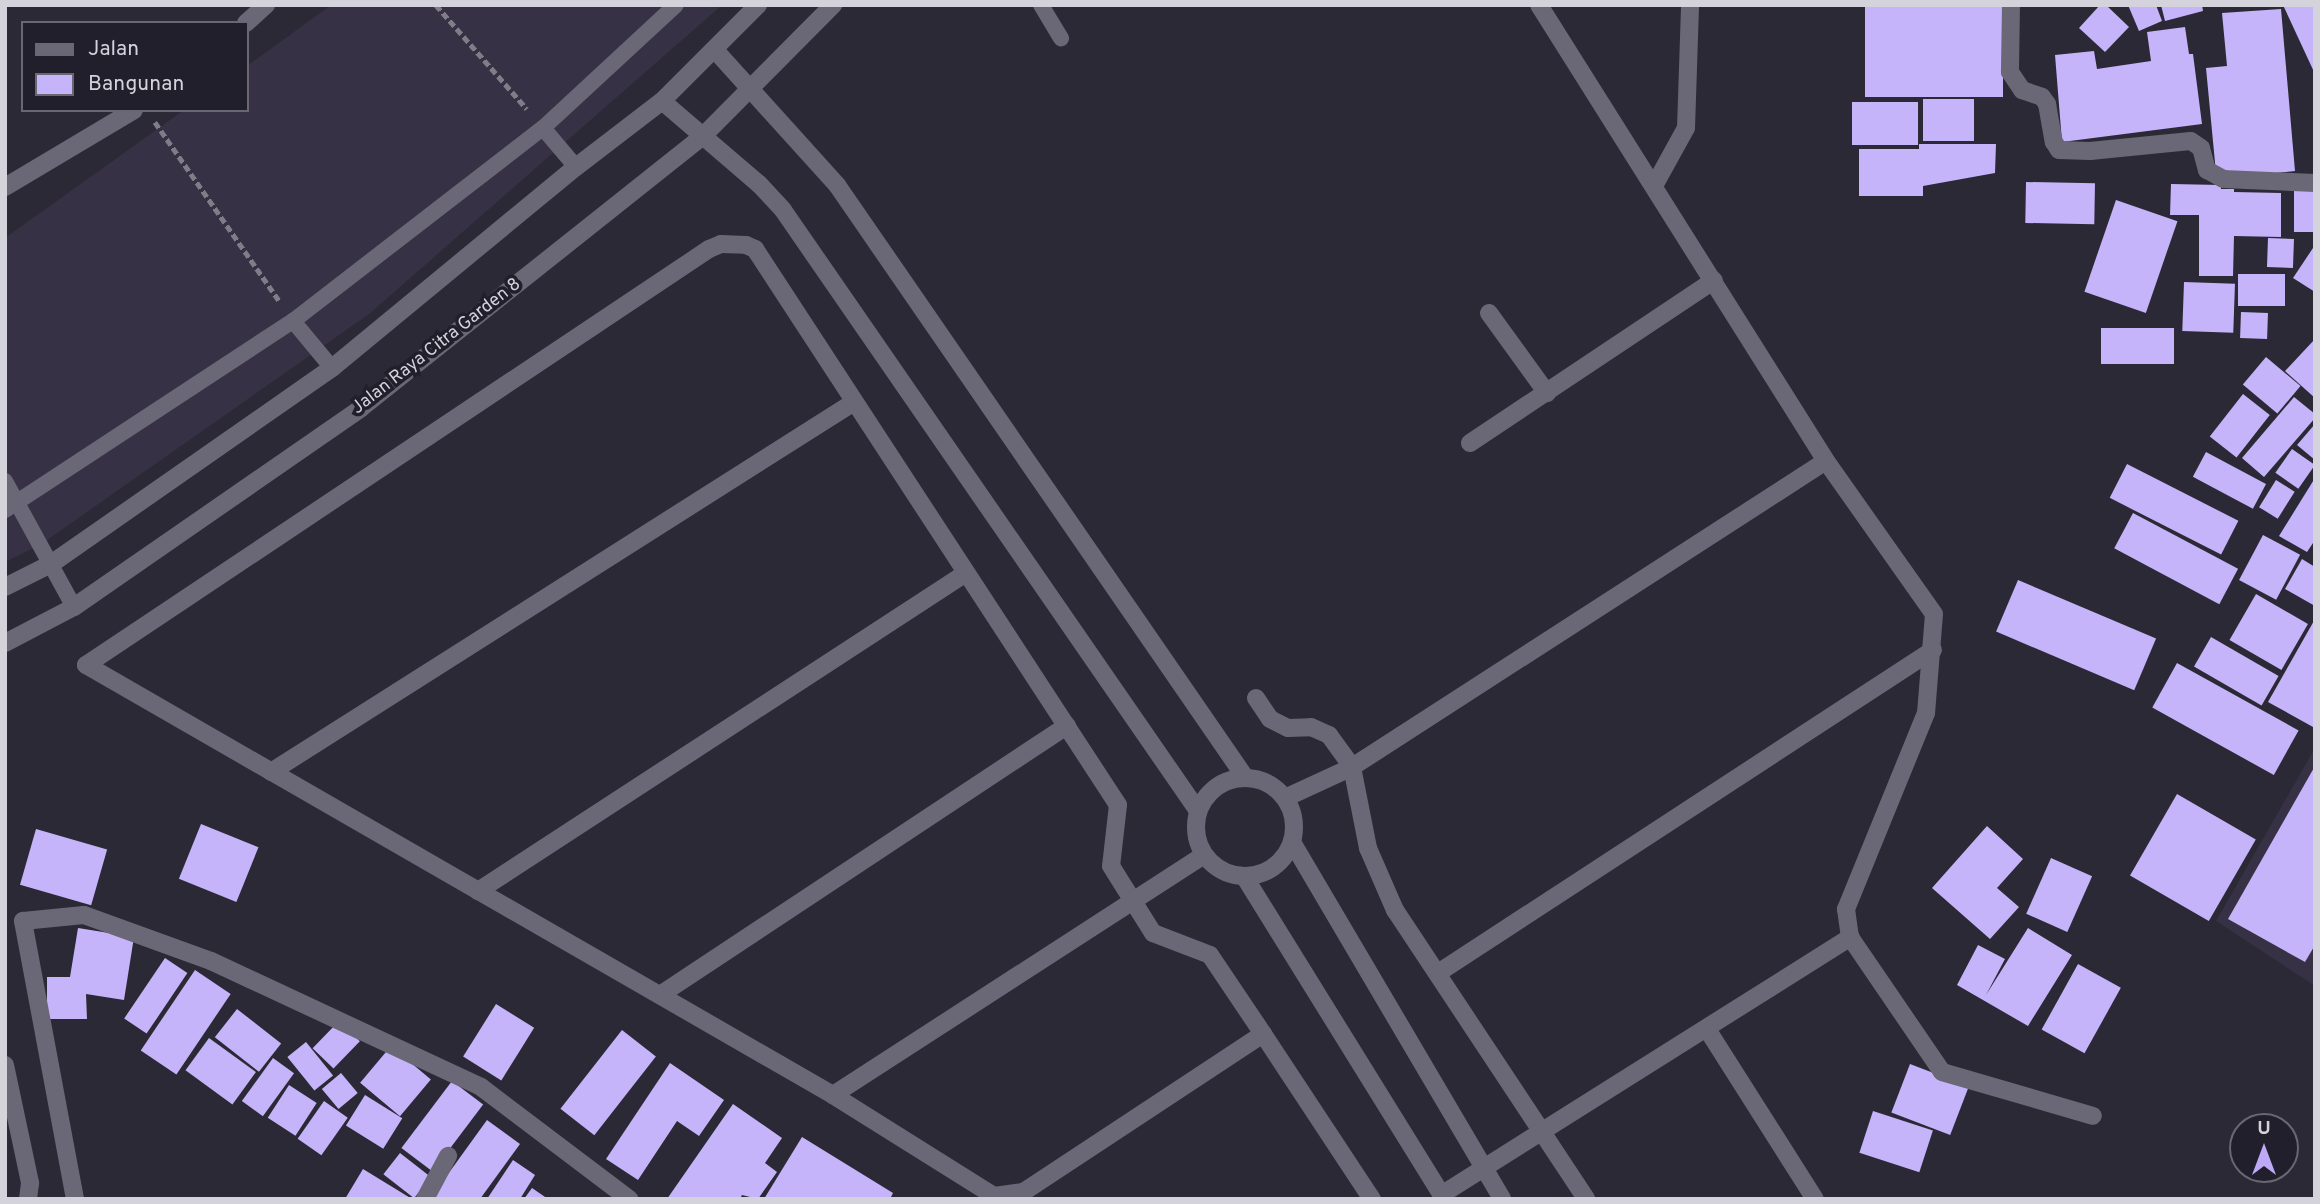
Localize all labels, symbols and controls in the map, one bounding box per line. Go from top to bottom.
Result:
legend [21,21,248,112]
text: Jalan [88,36,139,63]
text: Bangunan [88,71,184,98]
street label: Jalan Raya Citra Garden 8 [348,274,526,420]
north arrow [2229,1113,2299,1183]
text: U [2257,1117,2271,1141]

